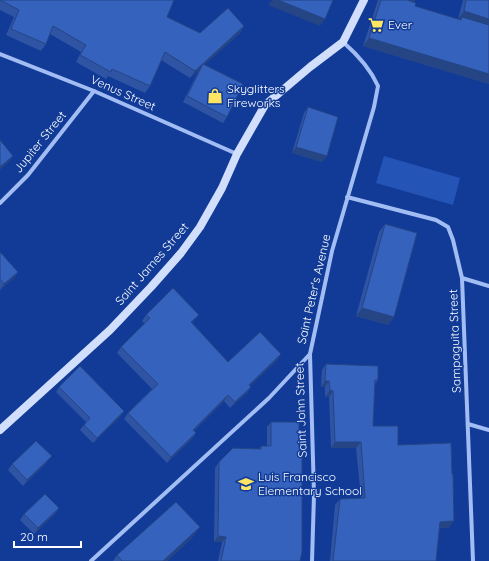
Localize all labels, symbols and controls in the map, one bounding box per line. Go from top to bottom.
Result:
supermarket icon: Ever [367,16,385,34]
place label: Ever [388,17,413,32]
street label: Venus Street [88,71,158,114]
place label: Skyglitters Fireworks [227,81,285,110]
shop icon: Skyglitters Fireworks [206,87,224,105]
street label: Jupiter Street [10,108,69,176]
street label: Saint James Street [112,219,192,308]
street label: Saint Peter's Avenue [294,232,334,345]
street label: Sampaguita Street [445,289,464,393]
street label: Saint John Street [291,362,310,458]
place label: Luis Francisco Elementary School [258,469,362,498]
school or university icon: Luis Francisco Elementary School [237,475,255,493]
scale bar [14,523,81,549]
text: 20 m [20,529,48,544]

